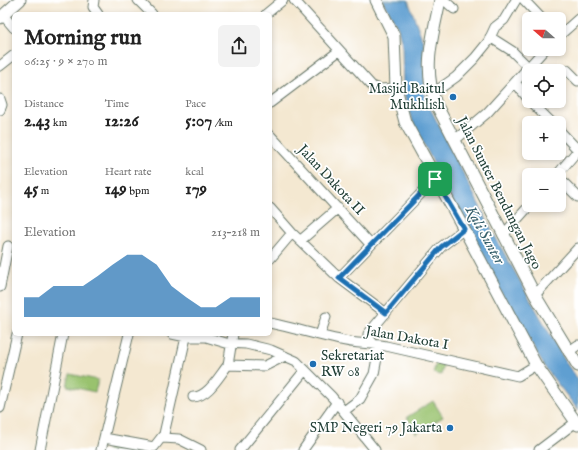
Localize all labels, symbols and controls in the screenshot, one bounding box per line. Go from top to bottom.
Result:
north arrow [522,12,566,56]
map controls [522,12,566,212]
text: Morning run [24,24,142,52]
button: share [218,25,260,67]
text: 06:25 · 9 × 270 m [24,53,107,70]
button: locate [522,64,566,108]
place label: Masjid Baitul Mukhlish [368,80,446,114]
marker: Masjid Baitul Mukhlish [448,92,458,102]
text: Distance [24,97,64,111]
text: Time [105,97,129,111]
text: Pace [185,97,206,111]
text: 2.43 [24,111,50,132]
text: 12:26 [105,111,139,132]
text: 5:07 [185,111,212,132]
street label: Jalan Sunter Bendungan Jago [452,112,546,273]
text: km [50,116,67,130]
text: /km [212,116,233,130]
button: + [522,116,566,160]
street label: Jalan Dakota II [292,139,368,219]
pin [418,162,452,196]
text: Elevation [24,165,68,179]
text: Heart rate [105,165,152,179]
text: kcal [185,165,204,179]
icon: arrive [424,168,446,190]
button: − [522,168,566,212]
text: 45 [24,179,38,200]
text: 149 [105,179,127,200]
text: 179 [185,179,207,200]
text: m [38,184,49,198]
text: bpm [127,184,149,198]
water label: Kali Sunter [461,201,509,268]
text: Elevation [24,224,76,241]
text: 213–218 m [211,224,260,241]
street label: Jalan Dakota I [362,322,450,354]
place label: Sekretariat RW 08 [321,347,384,381]
marker: Sekretariat RW 08 [308,359,318,369]
place label: SMP Negeri 79 Jakarta [310,419,443,437]
marker: SMP Negeri 79 Jakarta [445,423,455,433]

